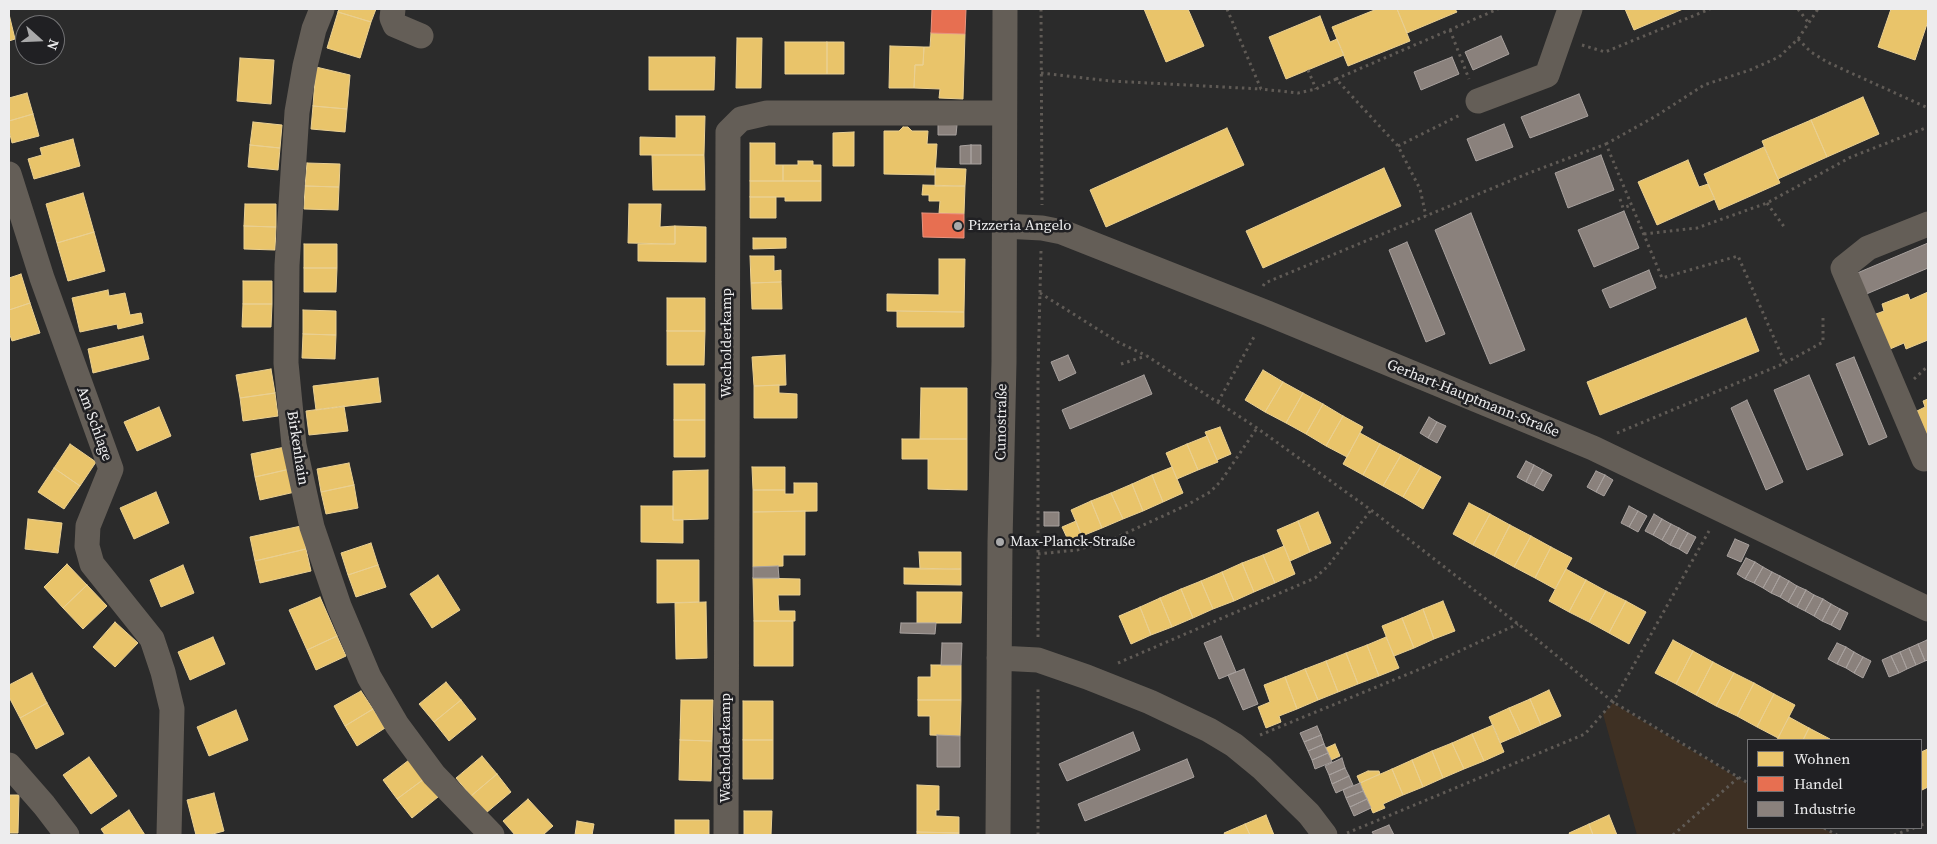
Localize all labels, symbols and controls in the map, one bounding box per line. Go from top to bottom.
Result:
north arrow [15,15,65,65]
text: N [42,37,64,53]
place label: Pizzeria Angelo [968,217,1072,235]
marker: Pizzeria Angelo [952,220,964,232]
street label: Wacholderkamp [718,288,736,398]
street label: Gerhart-Hauptmann-Straße [1384,356,1562,442]
street label: Cunostraße [992,383,1012,461]
street label: Am Schlage [72,384,116,464]
street label: Birkenhain [282,410,312,486]
place label: Max-Planck-Straße [1010,533,1135,551]
marker: Max-Planck-Straße [994,536,1006,548]
street label: Wacholderkamp [717,693,735,803]
legend [1747,739,1922,829]
text: Wohnen [1794,748,1850,769]
text: Handel [1794,773,1843,794]
text: Industrie [1794,798,1856,819]

